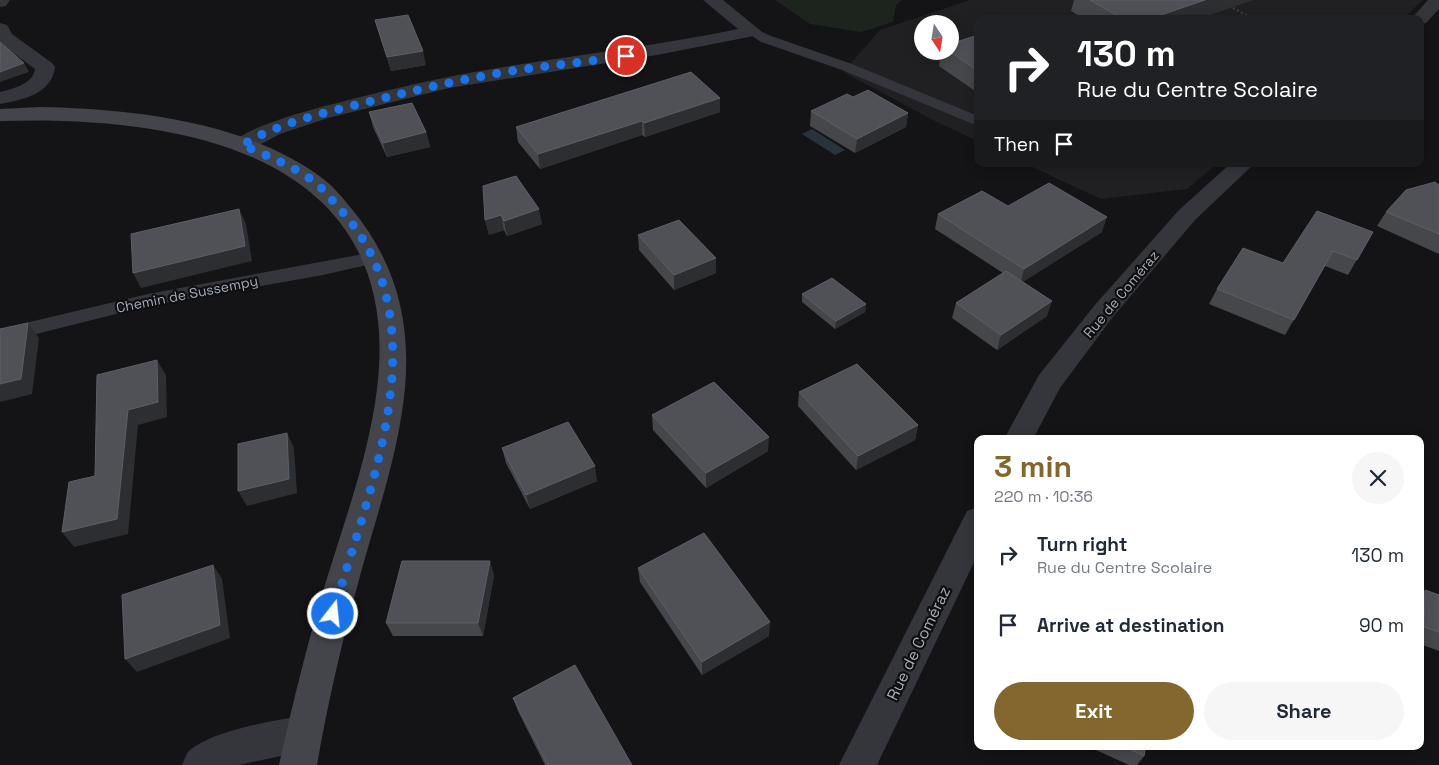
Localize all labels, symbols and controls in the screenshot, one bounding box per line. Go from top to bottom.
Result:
north arrow [914,15,959,60]
map controls [914,15,959,60]
text: 130 m [1077,32,1176,76]
pin [605,35,647,77]
icon: right [994,35,1059,100]
icon: arrive [612,42,640,70]
text: Rue du Centre Scolaire [1077,75,1318,103]
icon: arrive [1050,130,1078,158]
text: Then [994,132,1040,157]
street label: Rue de Coméraz [1079,247,1163,341]
street label: Chemin de Sussempy [114,271,260,317]
text: 3 min [994,447,1072,486]
button: close [1352,452,1404,504]
text: 220 m · 10:36 [994,486,1093,507]
text: Turn right [1037,532,1127,557]
icon: right [994,541,1022,569]
text: 130 m [1351,543,1404,568]
text: Rue du Centre Scolaire [1037,557,1212,578]
street label: Rue de Coméraz [882,583,955,704]
position arrow [306,587,358,639]
icon: arrive [994,611,1022,639]
text: Arrive at destination [1037,613,1225,638]
text: 90 m [1359,613,1404,638]
button: Exit [994,682,1194,740]
button: Share [1204,682,1404,740]

